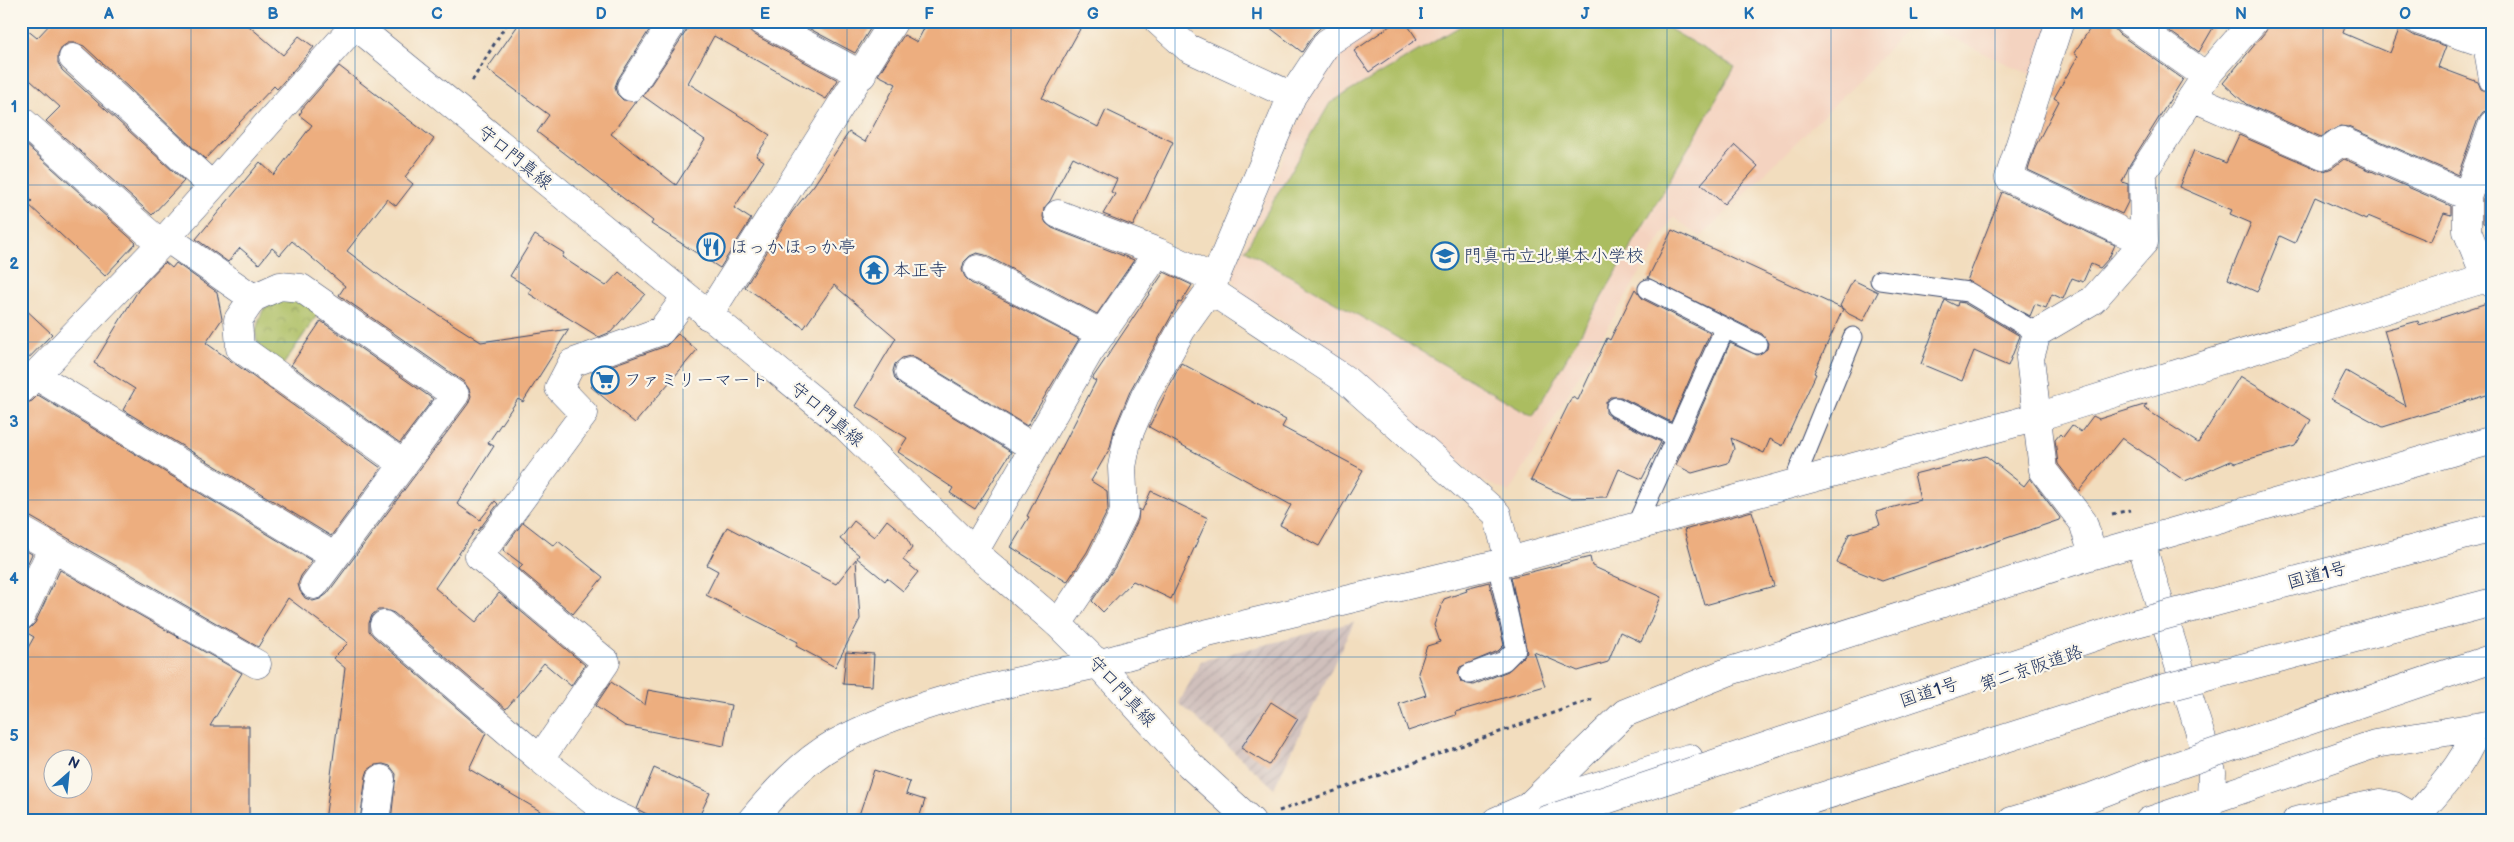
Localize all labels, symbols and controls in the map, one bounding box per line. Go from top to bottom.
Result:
text: A [103,5,114,24]
text: B [267,5,279,24]
text: C [431,5,443,24]
text: D [595,5,607,24]
text: E [760,5,770,24]
text: F [924,5,934,24]
text: G [1087,5,1099,24]
text: H [1251,5,1263,24]
text: I [1418,5,1424,24]
text: J [1581,5,1590,24]
text: K [1744,5,1755,24]
text: L [1908,5,1918,24]
text: M [2070,5,2084,24]
text: N [2235,5,2247,24]
text: O [2399,5,2411,24]
text: 1 [11,98,17,117]
street label: 守口門真線 [473,121,556,194]
restaurant icon: ほっかほっか亭 [696,232,726,262]
place label: ほっかほっか亭 [730,237,856,258]
school or university icon: 門真市立北巣本小学校 [1430,241,1460,271]
place label: 門真市立北巣本小学校 [1464,246,1644,267]
text: 2 [9,255,19,274]
temple icon: 本正寺 [859,255,889,285]
place label: 本正寺 [893,260,947,281]
supermarket icon: ファミリーマート [590,365,620,395]
place label: ファミリーマート [624,370,768,391]
street label: 守口門真線 [785,377,868,451]
text: 3 [9,413,19,432]
street label: 国道1号 [2285,557,2349,594]
text: 4 [9,570,19,589]
street label: 第二京阪道路 [1977,641,2086,696]
street label: 守口門真線 [1083,651,1160,731]
street label: 国道1号 [1897,673,1961,712]
text: 5 [9,727,19,746]
north arrow [42,750,92,800]
text: N [65,753,82,773]

